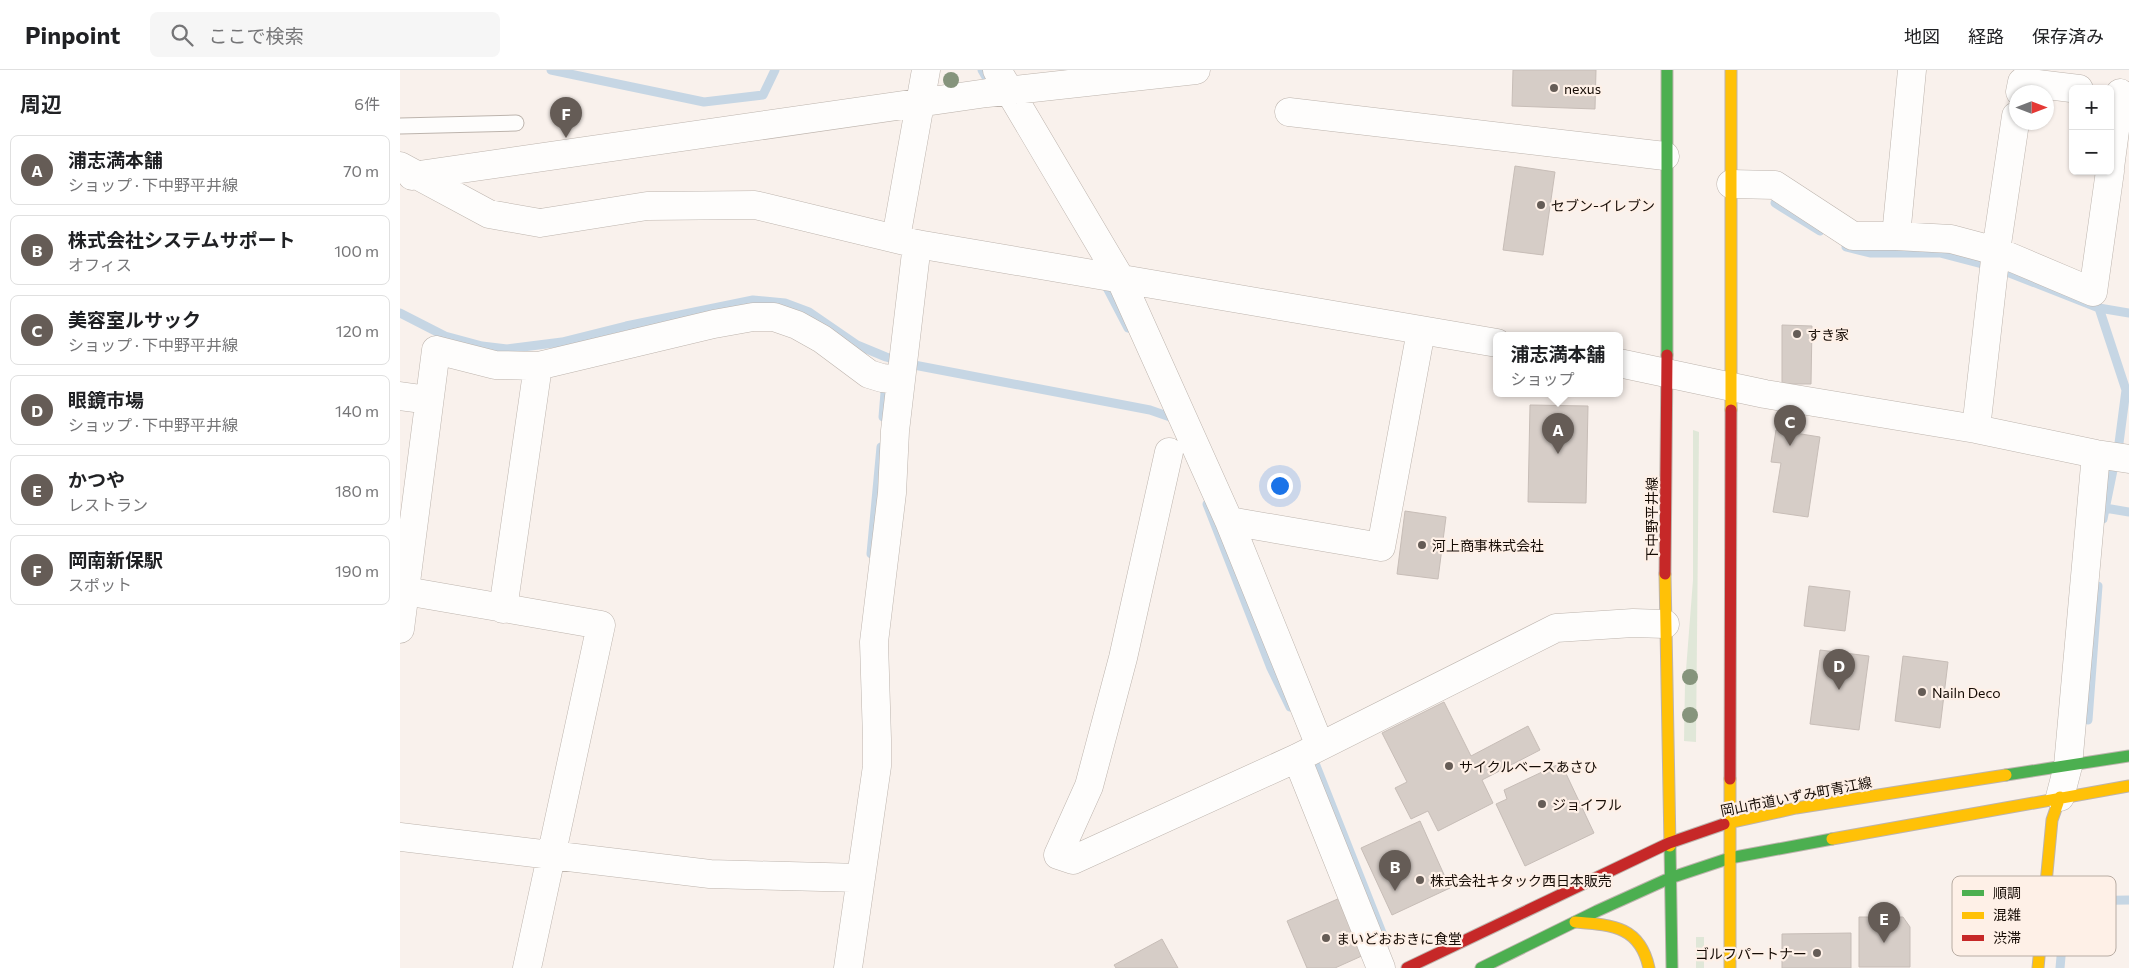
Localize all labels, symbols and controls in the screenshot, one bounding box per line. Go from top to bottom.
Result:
search box [150,12,500,57]
text: Pinpoint [25,20,120,49]
icon: search [168,21,196,49]
text: ここで検索 [208,24,303,47]
text: 地図 [1904,25,1940,47]
text: 経路 [1968,25,2004,47]
text: 保存済み [2032,25,2104,47]
place label: nexus [1564,80,1601,97]
marker: nexus [1548,82,1560,94]
north arrow [2009,85,2054,130]
map controls [2069,85,2114,175]
button: + [2069,85,2114,130]
text: 周辺 [20,91,62,116]
text: 6件 [354,94,380,113]
pin: F [550,97,582,138]
button: − [2069,130,2114,175]
text: 浦志満本舗 [68,148,163,171]
text: A [31,161,43,180]
text: 70 m [343,161,379,180]
text: ショップ · 下中野平井線 [68,175,238,194]
place label: セブン-イレブン [1551,197,1655,214]
marker: セブン-イレブン [1535,199,1547,211]
text: 株式会社システムサポート [68,228,295,251]
text: B [32,241,42,260]
text: 100 m [334,241,379,260]
text: オフィス [68,255,132,274]
text: 美容室ルサック [68,308,201,331]
text: C [32,321,42,340]
text: 120 m [336,321,379,340]
place label: すき家 [1807,326,1849,343]
marker: すき家 [1791,328,1803,340]
popup [1493,332,1623,397]
text: ショップ · 下中野平井線 [68,335,238,354]
text: 浦志満本舗 [1510,342,1606,365]
text: ショップ [1510,369,1575,388]
text: 眼鏡市場 [68,388,144,411]
text: D [31,401,43,420]
text: 140 m [335,401,379,420]
pin: C [1774,405,1806,446]
pin: A [1542,413,1574,454]
text: ショップ · 下中野平井線 [68,415,238,434]
text: かつや [68,468,125,491]
your location [1267,473,1293,499]
street label: 下中野平井線 [1643,477,1660,561]
text: E [32,481,42,500]
text: 180 m [335,481,379,500]
text: レストラン [68,495,148,514]
place label: 河上商事株式会社 [1432,537,1544,554]
marker: 河上商事株式会社 [1416,539,1428,551]
text: 岡南新保駅 [68,548,163,571]
text: F [32,561,42,580]
text: 190 m [335,561,379,580]
text: スポット [68,575,132,594]
pin: D [1823,649,1855,690]
place label: Nailn Deco [1932,684,2001,701]
marker: Nailn Deco [1916,686,1928,698]
place label: サイクルベースあさひ [1459,758,1598,775]
marker: サイクルベースあさひ [1443,760,1455,772]
street label: 岡山市道いずみ町青江線 [1719,773,1873,819]
place label: ジョイフル [1552,796,1622,813]
marker: ジョイフル [1536,798,1548,810]
pin: B [1379,850,1411,891]
place label: 株式会社キタック西日本販売 [1430,872,1612,889]
marker: 株式会社キタック西日本販売 [1414,874,1426,886]
legend [1952,876,2116,956]
text: 順調 [1993,884,2021,901]
pin: E [1868,902,1900,943]
text: 混雑 [1993,906,2021,923]
text: 渋滞 [1993,929,2021,946]
place label: まいどおおきに食堂 [1336,930,1462,947]
marker: まいどおおきに食堂 [1320,932,1332,944]
place label: ゴルフパートナー [1695,945,1807,962]
marker: ゴルフパートナー [1811,947,1823,959]

